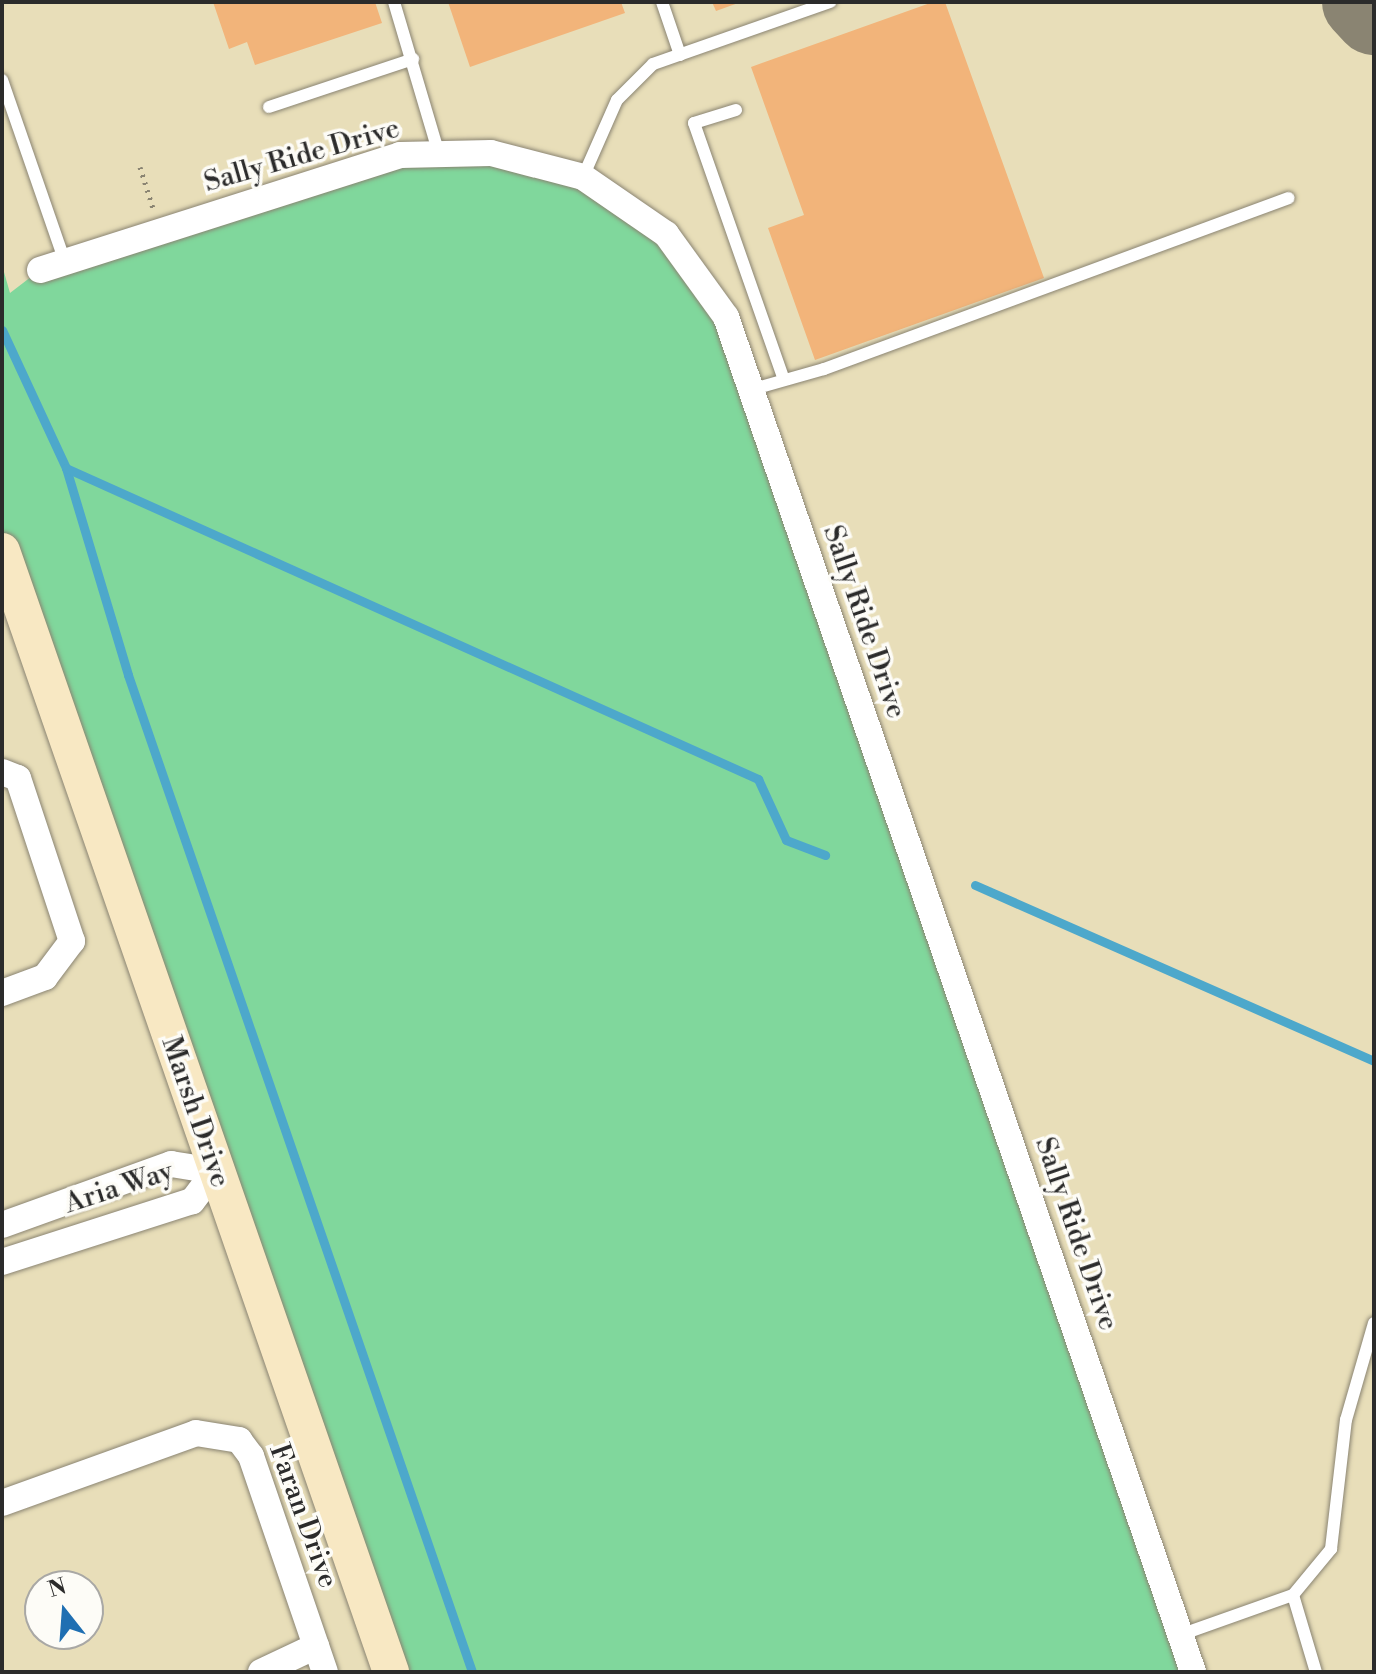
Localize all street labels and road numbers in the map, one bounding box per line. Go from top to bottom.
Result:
street label: Sally Ride Drive [200,112,404,200]
street label: Sally Ride Drive [815,521,913,723]
street label: Marsh Drive [154,1032,236,1192]
street label: Sally Ride Drive [1027,1133,1125,1335]
street label: Aria Way [60,1155,178,1221]
street label: Faran Drive [261,1439,345,1593]

